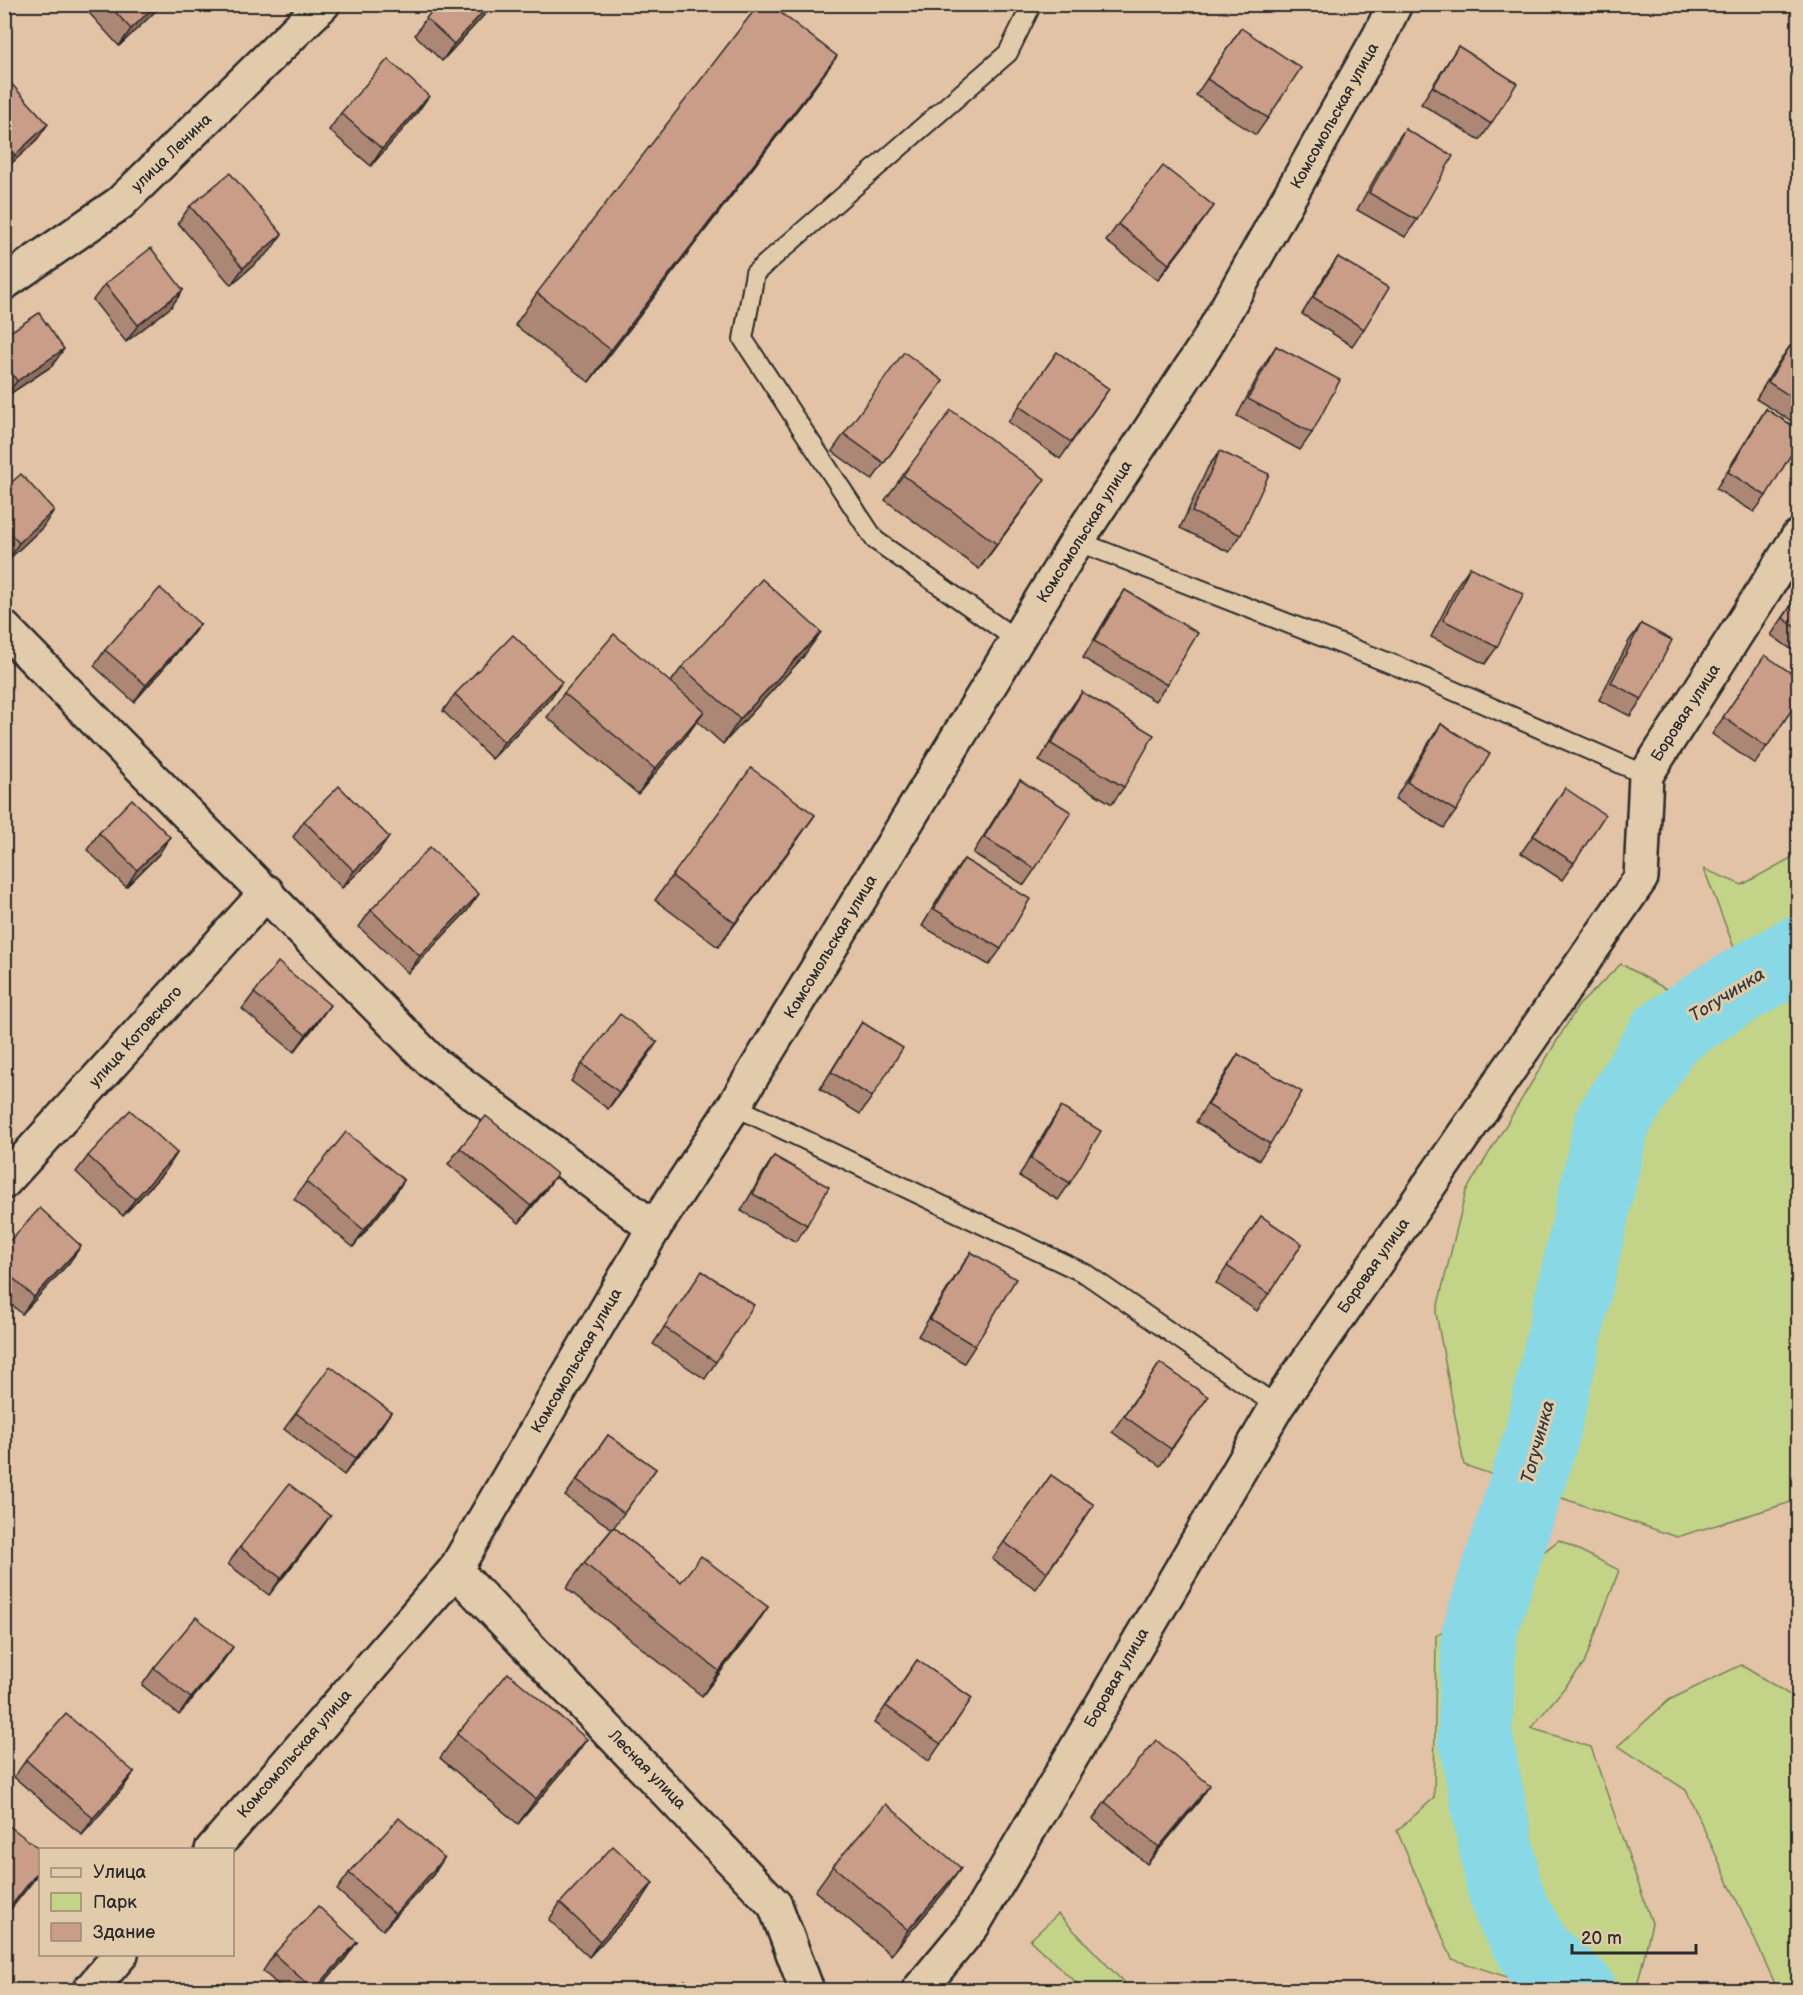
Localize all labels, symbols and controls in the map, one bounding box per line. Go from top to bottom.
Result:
street label: Комсомольская улица [1287,39,1383,192]
street label: улица Ленина [128,110,216,196]
street label: Комсомольская улица [1033,457,1137,607]
street label: Боровая улица [1647,660,1725,765]
street label: Комсомольская улица [781,871,882,1022]
water label: Тогучинка [1685,964,1769,1026]
street label: улица Котовского [86,983,186,1091]
street label: Боровая улица [1334,1214,1414,1317]
street label: Комсомольская улица [528,1285,627,1437]
water label: Тогучинка [1517,1398,1559,1486]
street label: Боровая улица [1081,1624,1154,1731]
street label: Комсомольская улица [234,1685,356,1822]
street label: Лесная улица [604,1726,690,1814]
legend [39,1848,234,1956]
text: Улица [93,1862,147,1883]
text: Парк [93,1892,137,1913]
scale bar [1572,1917,1696,1955]
text: Здание [93,1922,155,1943]
text: 20 m [1581,1928,1622,1949]

